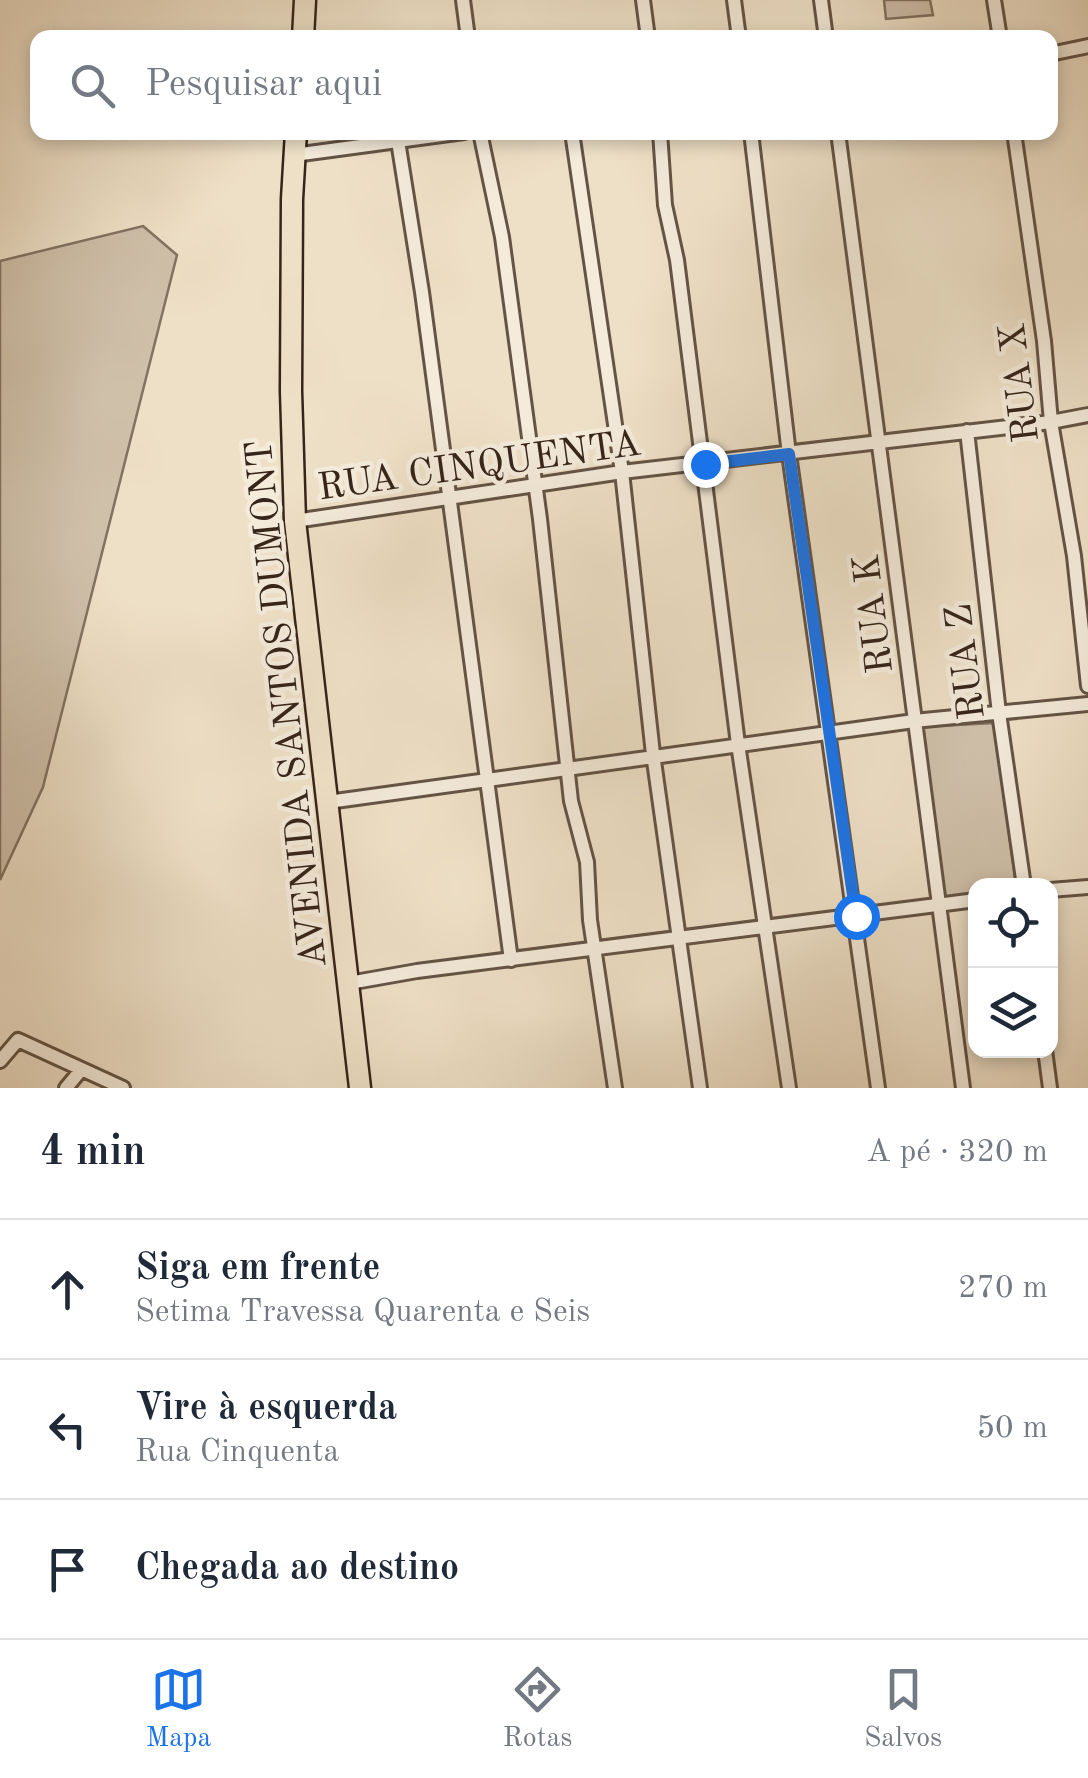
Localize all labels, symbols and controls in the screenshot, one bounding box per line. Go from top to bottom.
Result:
search box [30,30,1058,140]
icon: search [65,58,120,113]
text: Pesquisar aqui [145,66,382,104]
street label: RUA X [995,321,1047,445]
street label: RUA CINQUENTA [315,425,643,508]
street label: AVENIDA SANTOS DUMONT [241,438,335,970]
route end [683,442,729,488]
street label: RUA K [849,552,901,676]
street label: RUA Z [941,602,993,722]
map controls [968,878,1058,1058]
button: locate [968,878,1058,968]
route start [834,894,880,940]
button: layers [968,968,1058,1058]
text: 4 min [40,1132,146,1174]
text: A pé · 320 m [866,1137,1048,1169]
text: Siga em frente [135,1250,380,1288]
icon: ahead [40,1262,95,1317]
text: 270 m [958,1273,1048,1305]
text: Setima Travessa Quarenta e Seis [135,1297,590,1329]
text: Vire à esquerda [135,1390,397,1428]
icon: left [40,1402,95,1457]
text: 50 m [977,1413,1048,1445]
text: Rua Cinquenta [135,1437,339,1469]
icon: arrive [40,1542,95,1597]
text: Chegada ao destino [135,1550,459,1588]
tab: Mapa [146,1662,211,1757]
tab: Rotas [503,1662,573,1757]
tab: Salvos [864,1662,942,1757]

